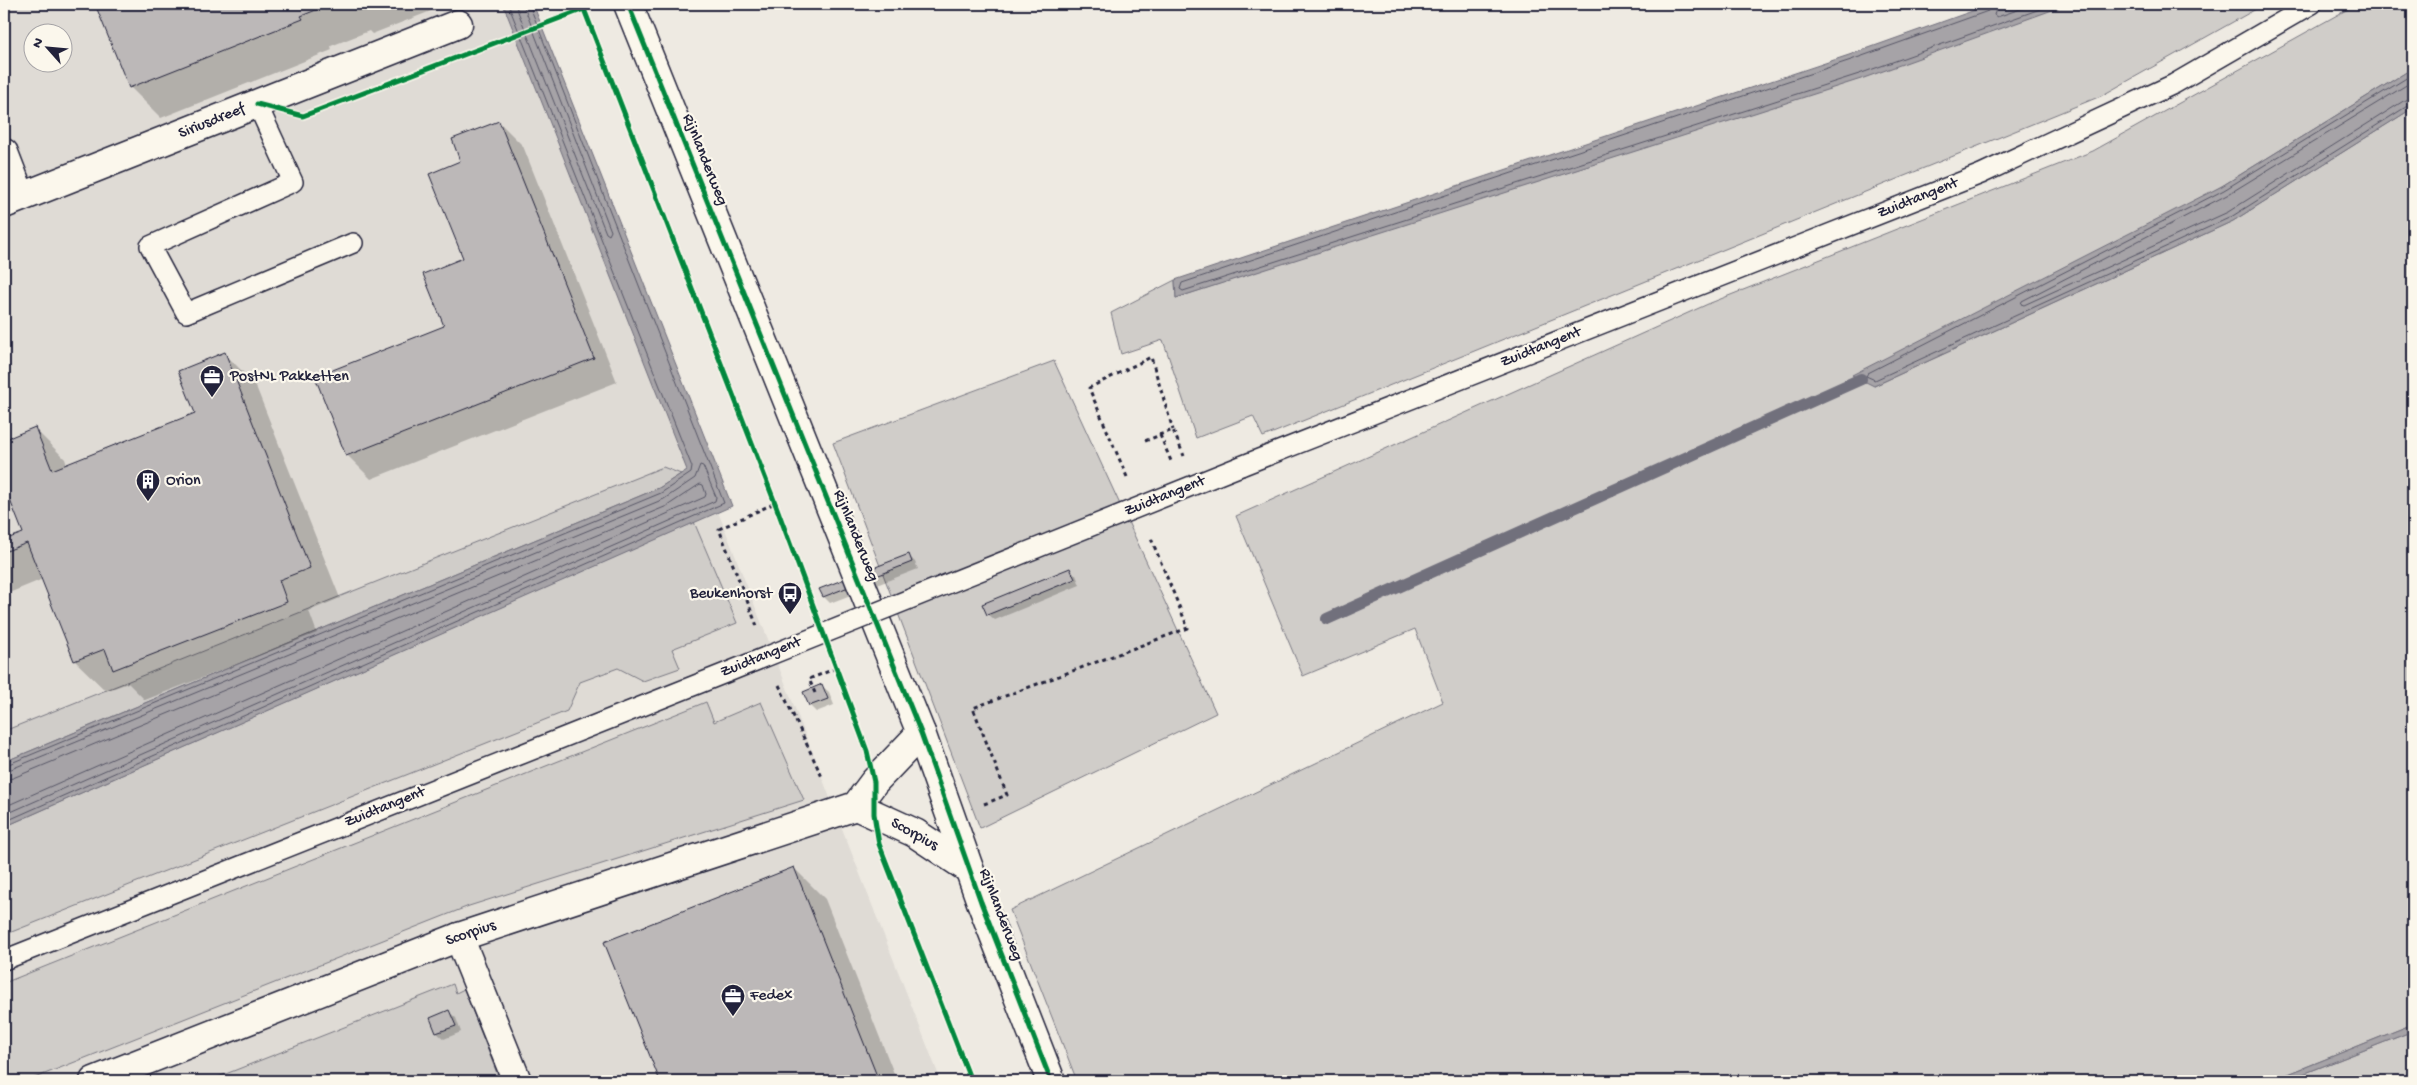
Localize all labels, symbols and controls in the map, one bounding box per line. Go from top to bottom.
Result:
north arrow [22,22,72,72]
text: N [29,35,48,51]
street label: Siriusdreef [176,100,249,144]
street label: Rijnlanderweg [677,111,731,209]
street label: Zuidtangent [1875,174,1962,224]
street label: Zuidtangent [1498,323,1585,373]
office icon: PostNL Pakketten [199,364,225,398]
place label: PostNL Pakketten [229,368,349,387]
building icon: Orion [135,468,161,502]
place label: Orion [166,472,201,491]
street label: Zuidtangent [1122,472,1209,522]
street label: Rijnlanderweg [828,487,882,585]
bus stop icon: Beukenhorst [777,581,803,615]
place label: Beukenhorst [689,585,773,604]
street label: Zuidtangent [718,633,805,683]
street label: Zuidtangent [342,783,429,833]
street label: Scorpius [887,814,942,856]
street label: Rijnlanderweg [974,866,1026,964]
street label: Scorpius [444,916,500,951]
office icon: Fedex [720,983,746,1017]
place label: Fedex [749,987,793,1006]

